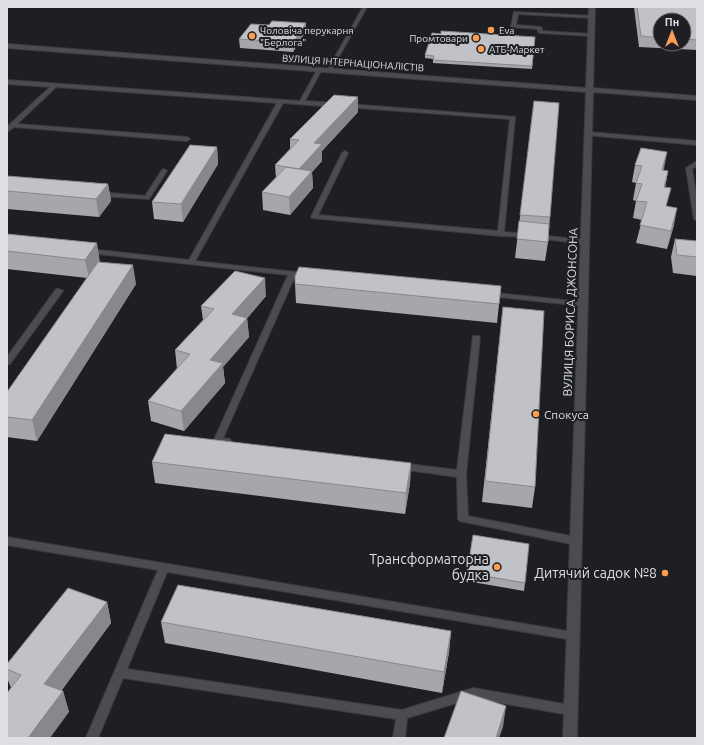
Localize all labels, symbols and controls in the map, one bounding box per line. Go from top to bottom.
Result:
north arrow [652,12,692,52]
text: Пн [665,16,679,28]
place label: Чоловіча перукарня "Берлога" [260,25,354,48]
marker: Eva [486,25,496,35]
place label: Eva [499,25,515,36]
marker: Чоловіча перукарня "Берлога" [247,31,257,41]
place label: Промтовари [409,33,468,44]
marker: Промтовари [471,33,481,43]
marker: АТБ-Маркет [476,44,486,54]
place label: АТБ-Маркет [489,44,545,55]
street label: ВУЛИЦЯ ІНТЕРНАЦІОНАЛІСТІВ [282,53,424,73]
street label: ВУЛИЦЯ БОРИСА ДЖОНСОНА [561,227,579,397]
place label: Спокуса [544,408,589,421]
marker: Спокуса [531,409,541,419]
place label: Трансформаторна будка [369,551,489,583]
marker: Трансформаторна будка [492,562,502,572]
place label: Дитячий садок №8 [534,565,657,581]
marker: Дитячий садок №8 [660,568,670,578]

